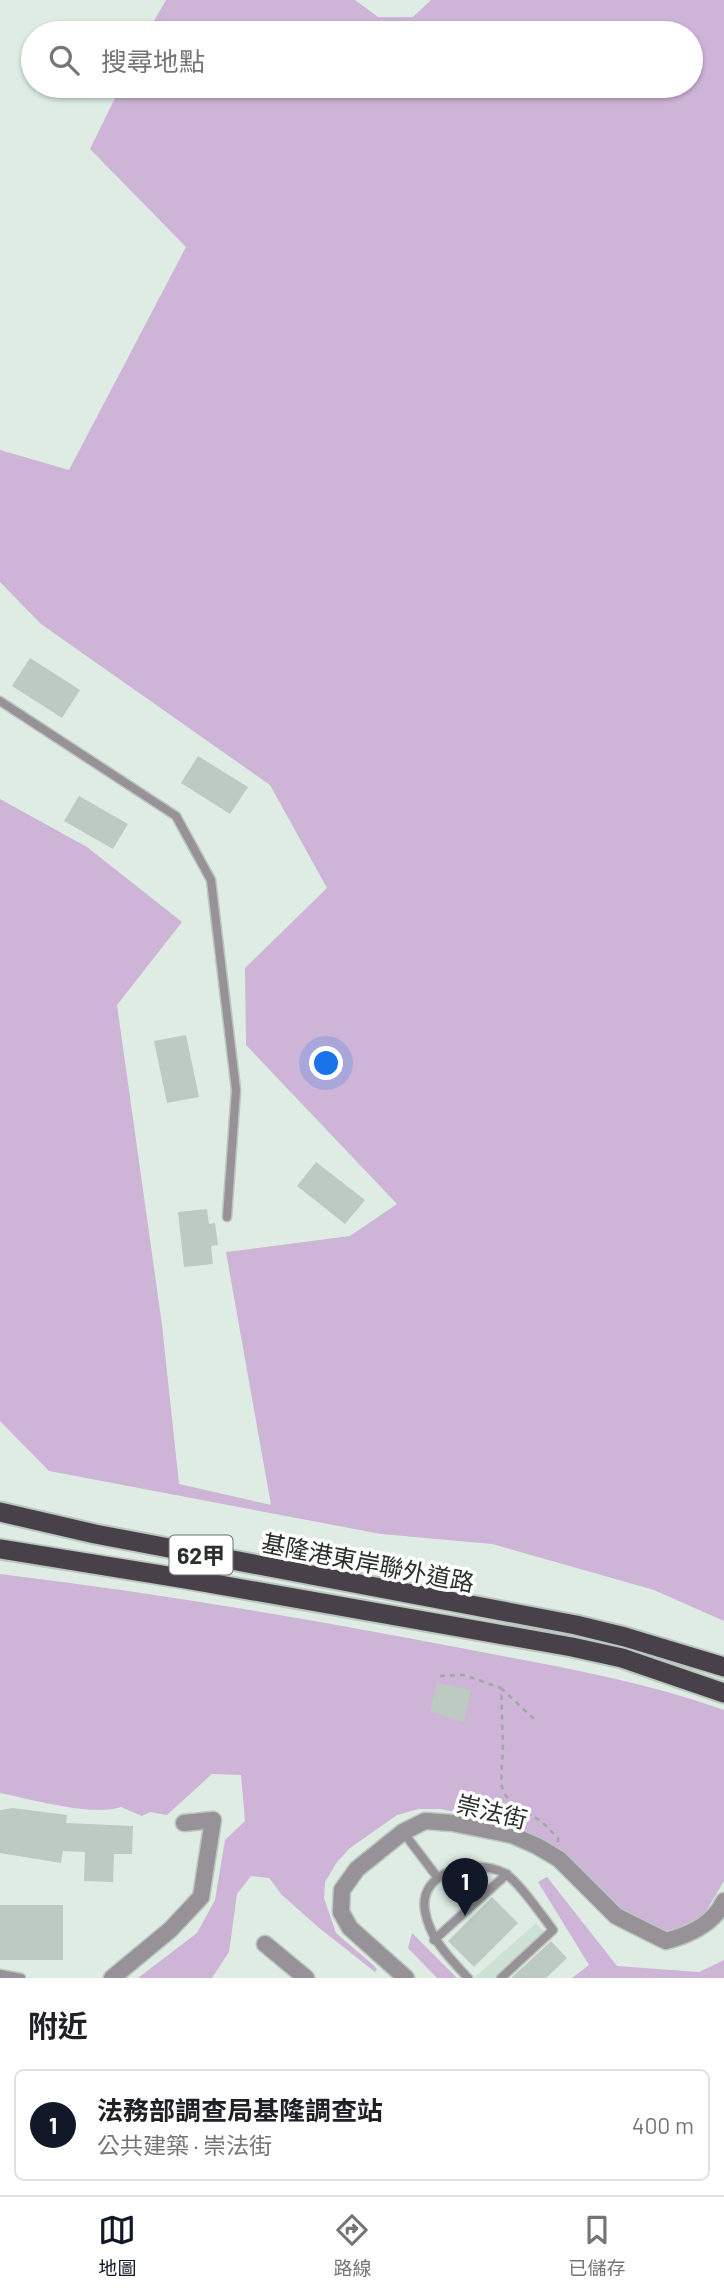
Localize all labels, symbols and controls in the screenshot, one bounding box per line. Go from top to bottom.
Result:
search box [21,21,703,98]
icon: search [45,41,83,79]
text: 搜尋地點 [101,45,205,76]
your location [309,1046,343,1080]
street label: 基隆港東岸聯外道路 [259,1527,477,1597]
road number: 62甲 [170,1536,232,1574]
street label: 崇法街 [454,1788,530,1834]
pin: 1 [442,1858,488,1916]
text: 附近 [28,2007,88,2043]
text: 法務部調查局基隆調查站 [97,2094,383,2125]
text: 1 [49,2111,57,2139]
text: 400 m [632,2111,694,2139]
text: 公共建築 · 崇法街 [97,2131,272,2159]
tab: 地圖 [98,2211,137,2280]
tab: 路線 [333,2211,372,2280]
tab: 已儲存 [568,2211,626,2280]

